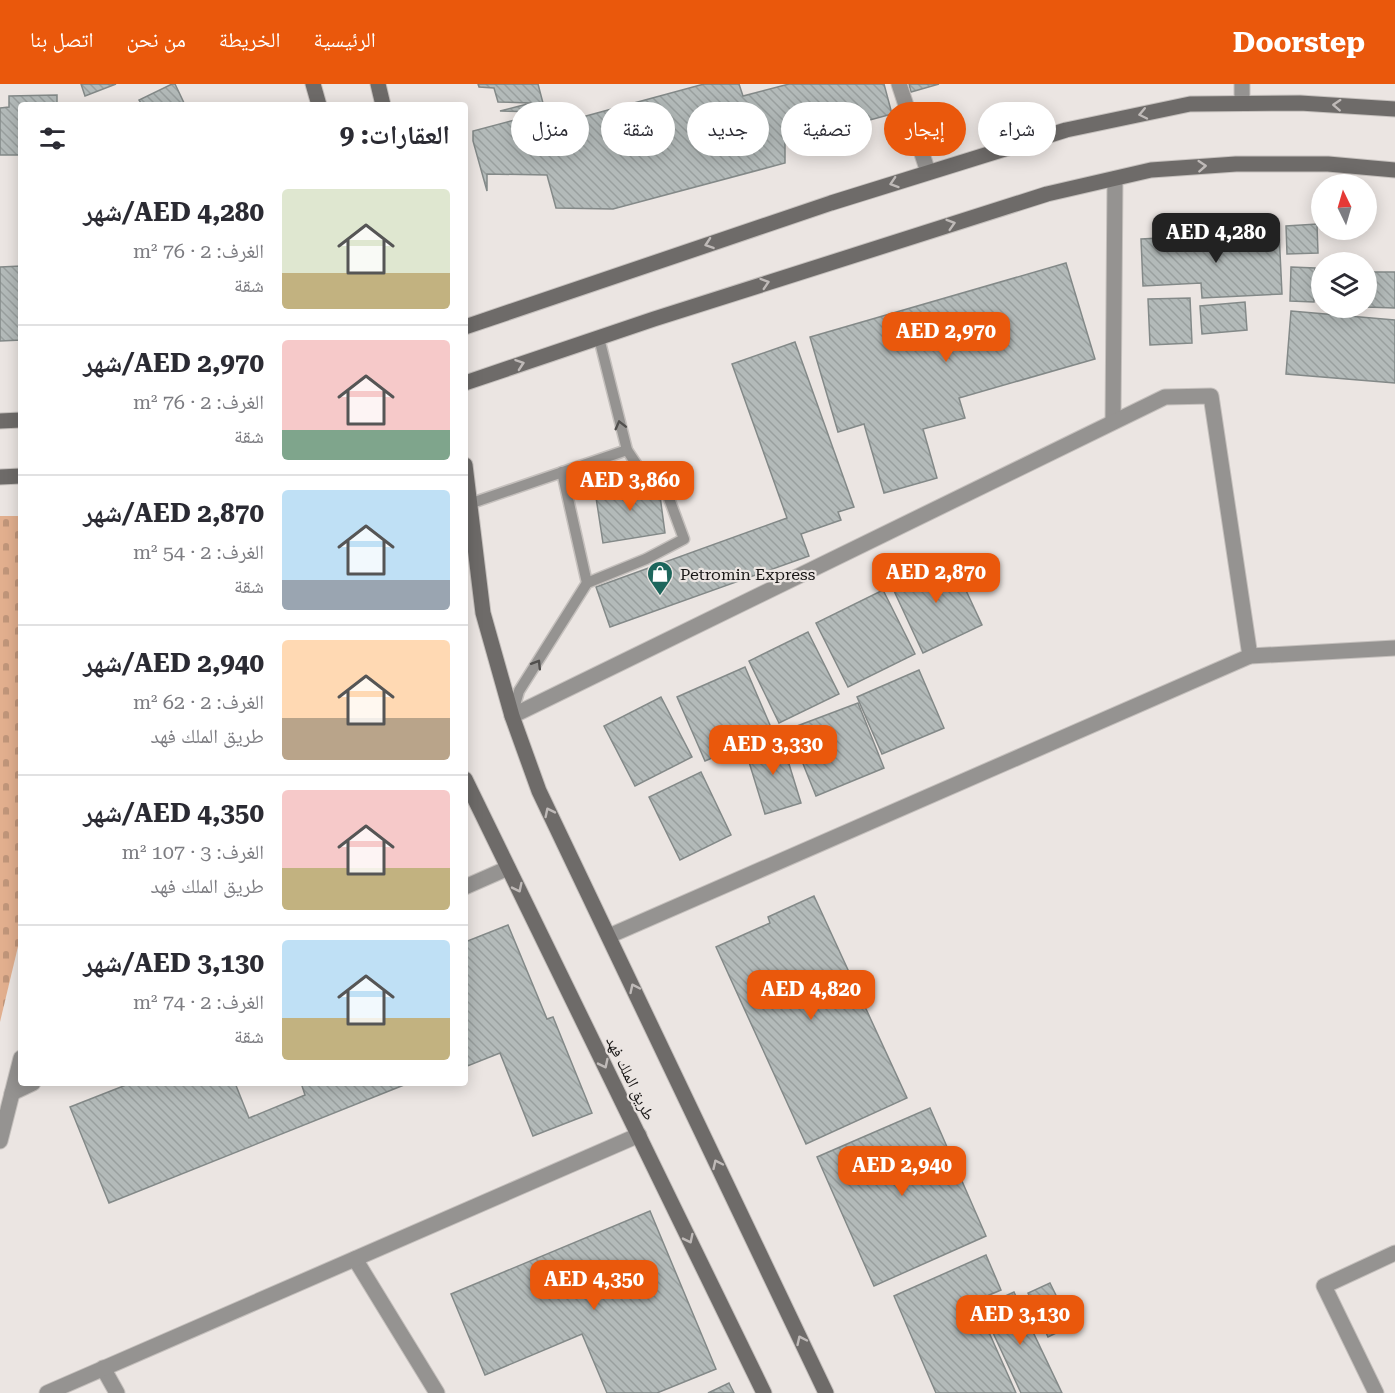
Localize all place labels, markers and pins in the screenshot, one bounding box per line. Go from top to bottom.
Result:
pin: AED 4,280 [1147,213,1285,264]
pin: AED 2,970 [877,312,1015,363]
pin: AED 3,860 [561,461,699,512]
pin: AED 2,870 [867,553,1005,604]
shop icon: Petromin Express [645,559,675,597]
place label: Petromin Express [680,565,816,584]
pin: AED 3,330 [704,725,842,776]
pin: AED 4,820 [742,970,880,1021]
pin: AED 2,940 [833,1146,971,1197]
pin: AED 4,350 [525,1260,663,1311]
pin: AED 3,130 [951,1295,1089,1346]

